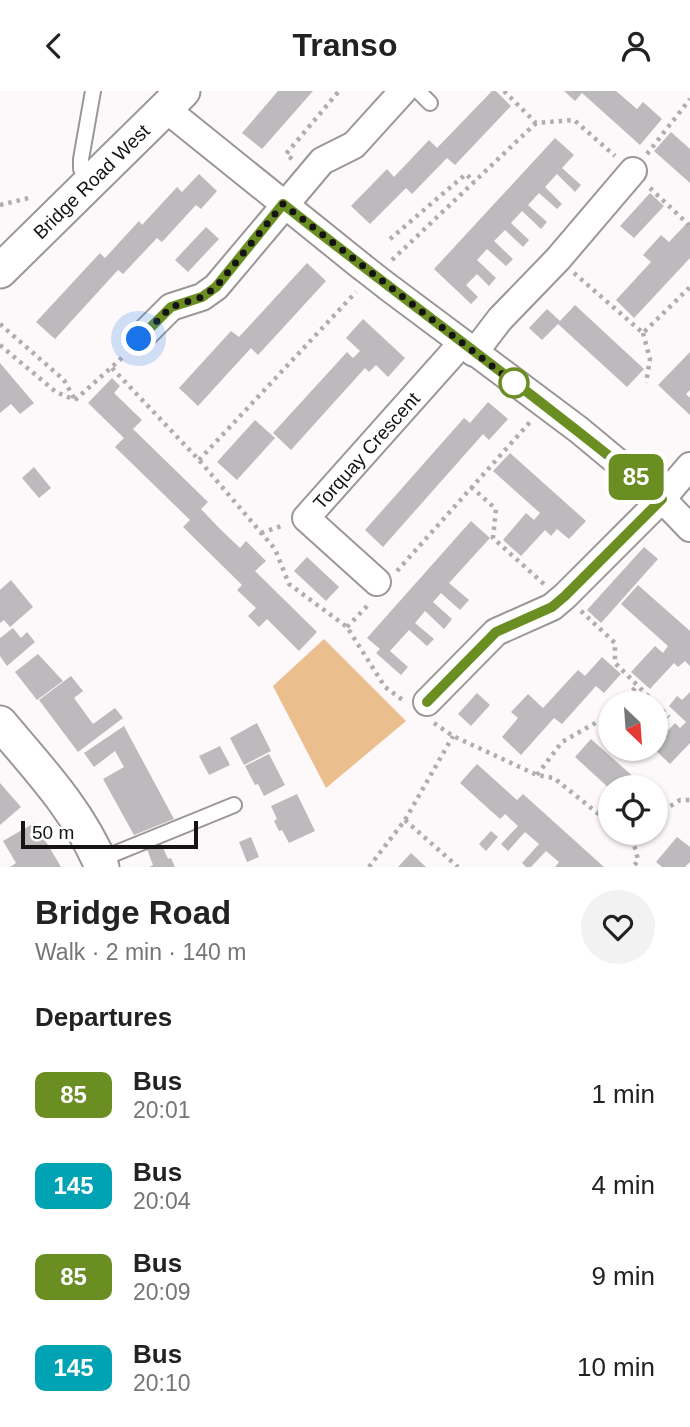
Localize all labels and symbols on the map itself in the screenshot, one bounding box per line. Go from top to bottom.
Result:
street label: Bridge Road West [29,120,154,243]
your location [121,321,156,356]
unlabelled marker [499,368,529,398]
street label: Torquay Crescent [309,388,424,513]
line badge: 85 [604,454,668,500]
north arrow [598,691,668,761]
scale bar [21,818,198,850]

